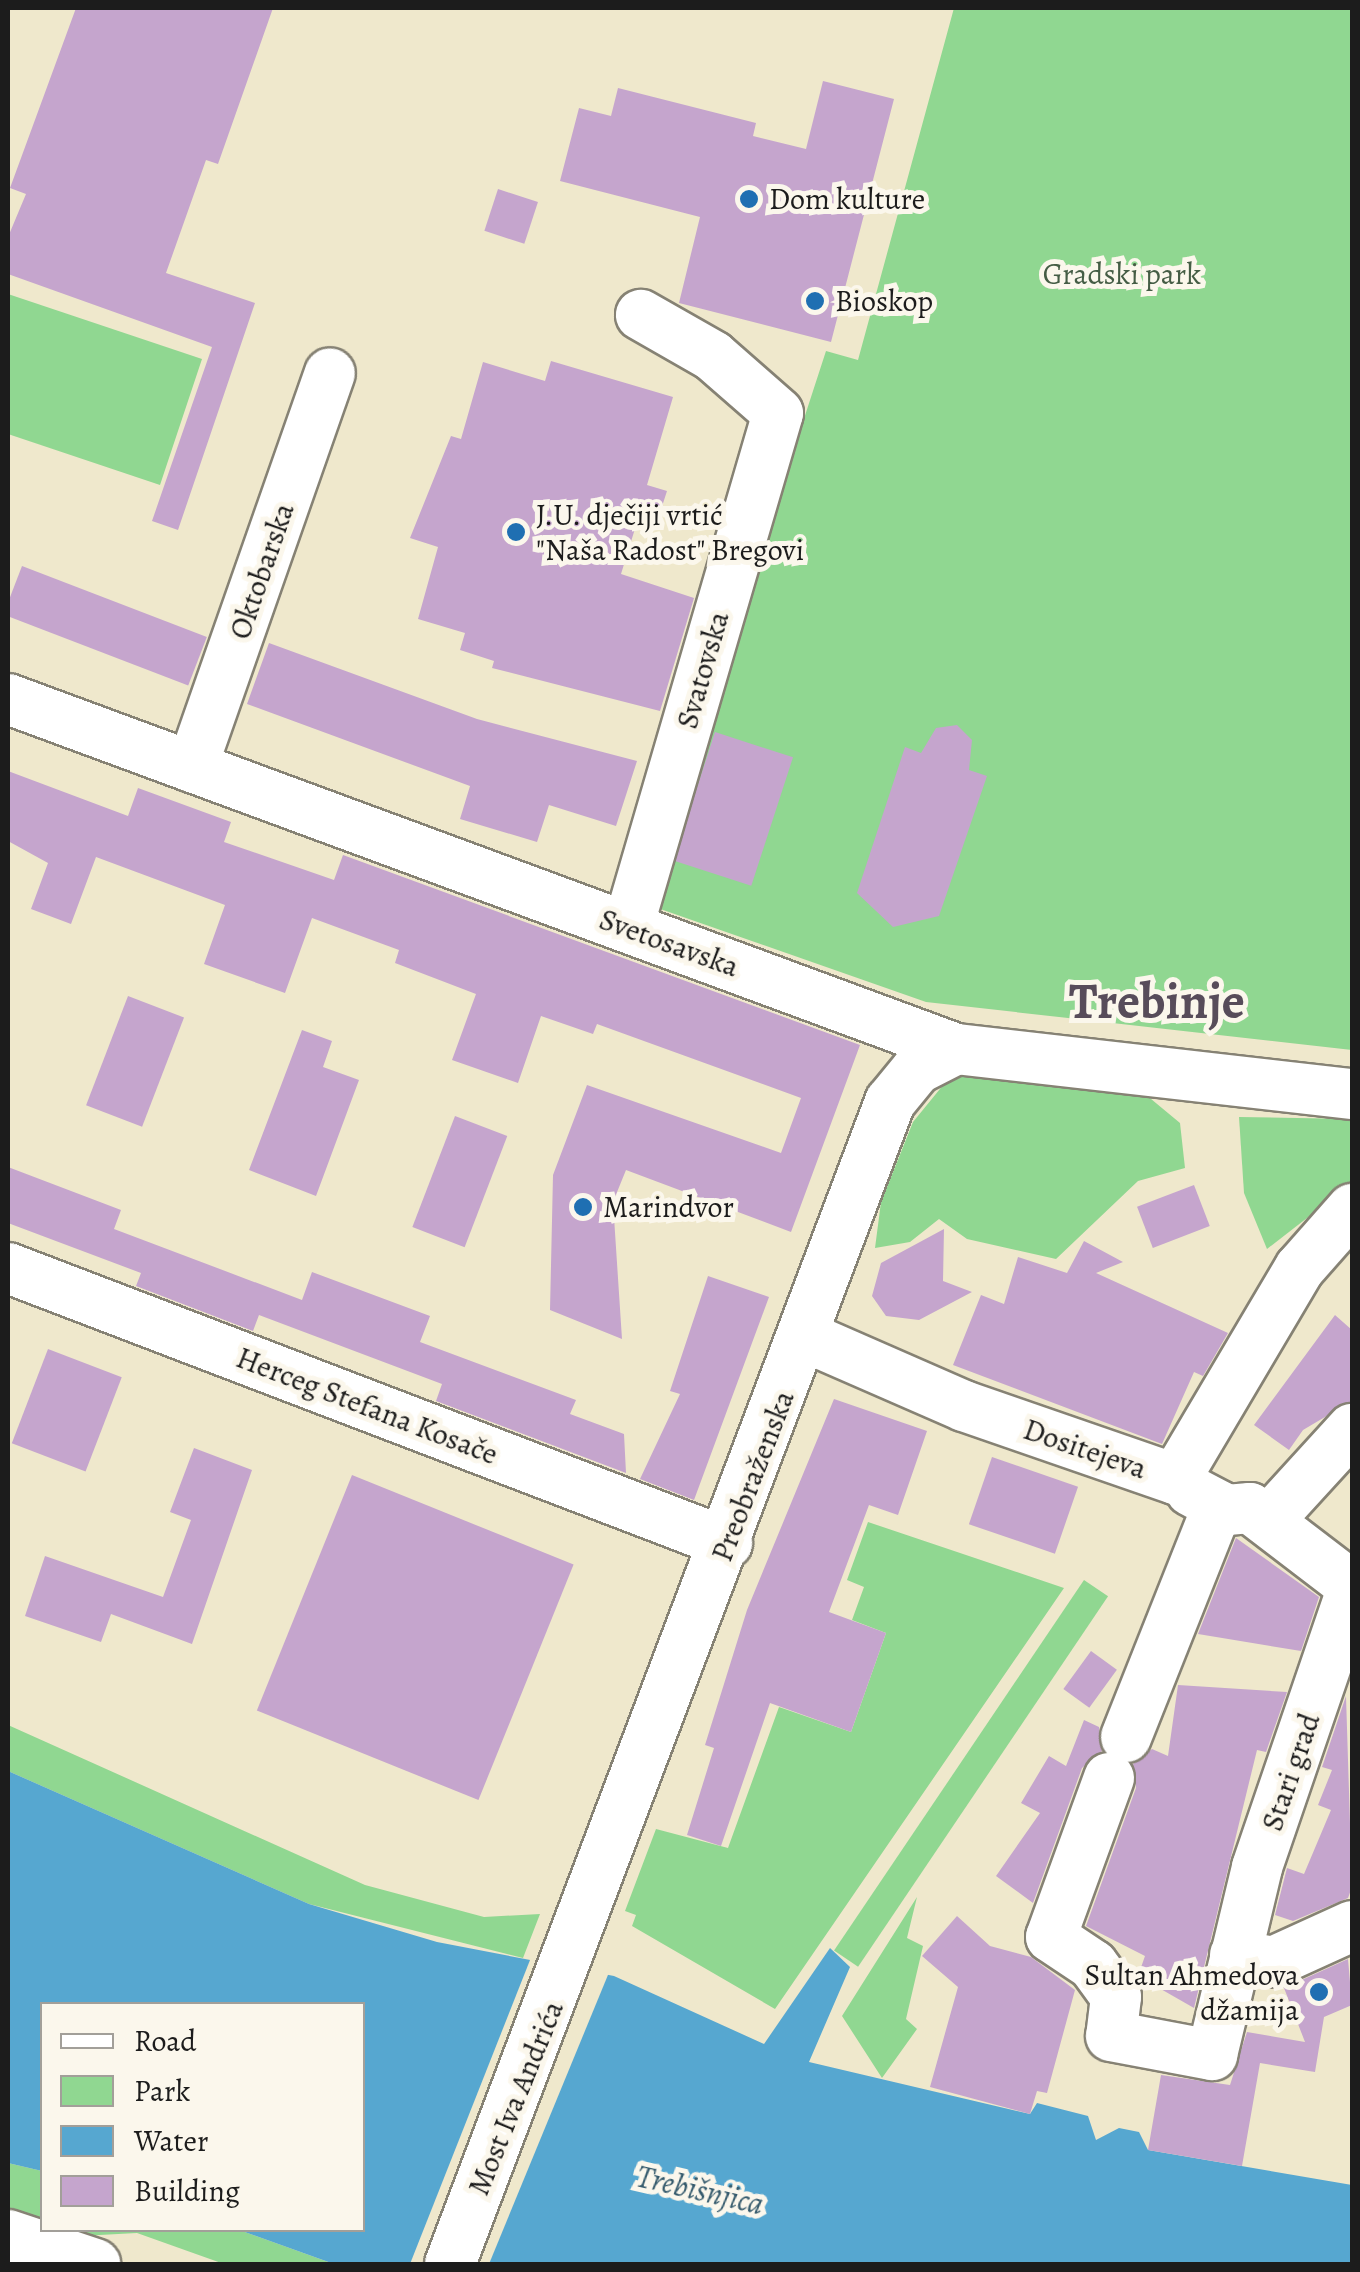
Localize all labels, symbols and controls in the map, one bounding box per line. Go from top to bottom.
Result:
place label: Dom kulture [769,181,925,217]
marker: Dom kulture [738,188,760,210]
park label: Gradski park [1043,256,1201,292]
place label: Bioskop [835,283,933,319]
marker: Bioskop [804,290,826,312]
place label: J.U. dječiji vrtić "Naša Radost" Bregovi [536,497,805,568]
street label: Oktobarska [222,498,302,644]
marker: J.U. dječiji vrtić "Naša Radost" Bregovi [505,521,527,543]
street label: Svatovska [669,607,737,733]
street label: Svetosavska [594,901,744,985]
district label: Trebinje [1069,972,1245,1032]
place label: Marindvor [603,1189,734,1225]
marker: Marindvor [572,1196,594,1218]
street label: Herceg Stefana Kosače [231,1340,503,1472]
street label: Preobraženska [704,1385,802,1567]
street label: Dositejeva [1019,1411,1151,1487]
street label: Stari grad [1254,1708,1328,1836]
place label: Sultan Ahmedova džamija [1085,1957,1299,2028]
marker: Sultan Ahmedova džamija [1308,1981,1330,2003]
street label: Most Iva Andrića [461,1996,571,2200]
legend [40,2002,365,2232]
text: Road [134,2021,196,2061]
text: Park [134,2071,190,2111]
text: Water [134,2121,208,2161]
water label: Trebišnjica [633,2157,767,2223]
text: Building [134,2171,240,2211]

